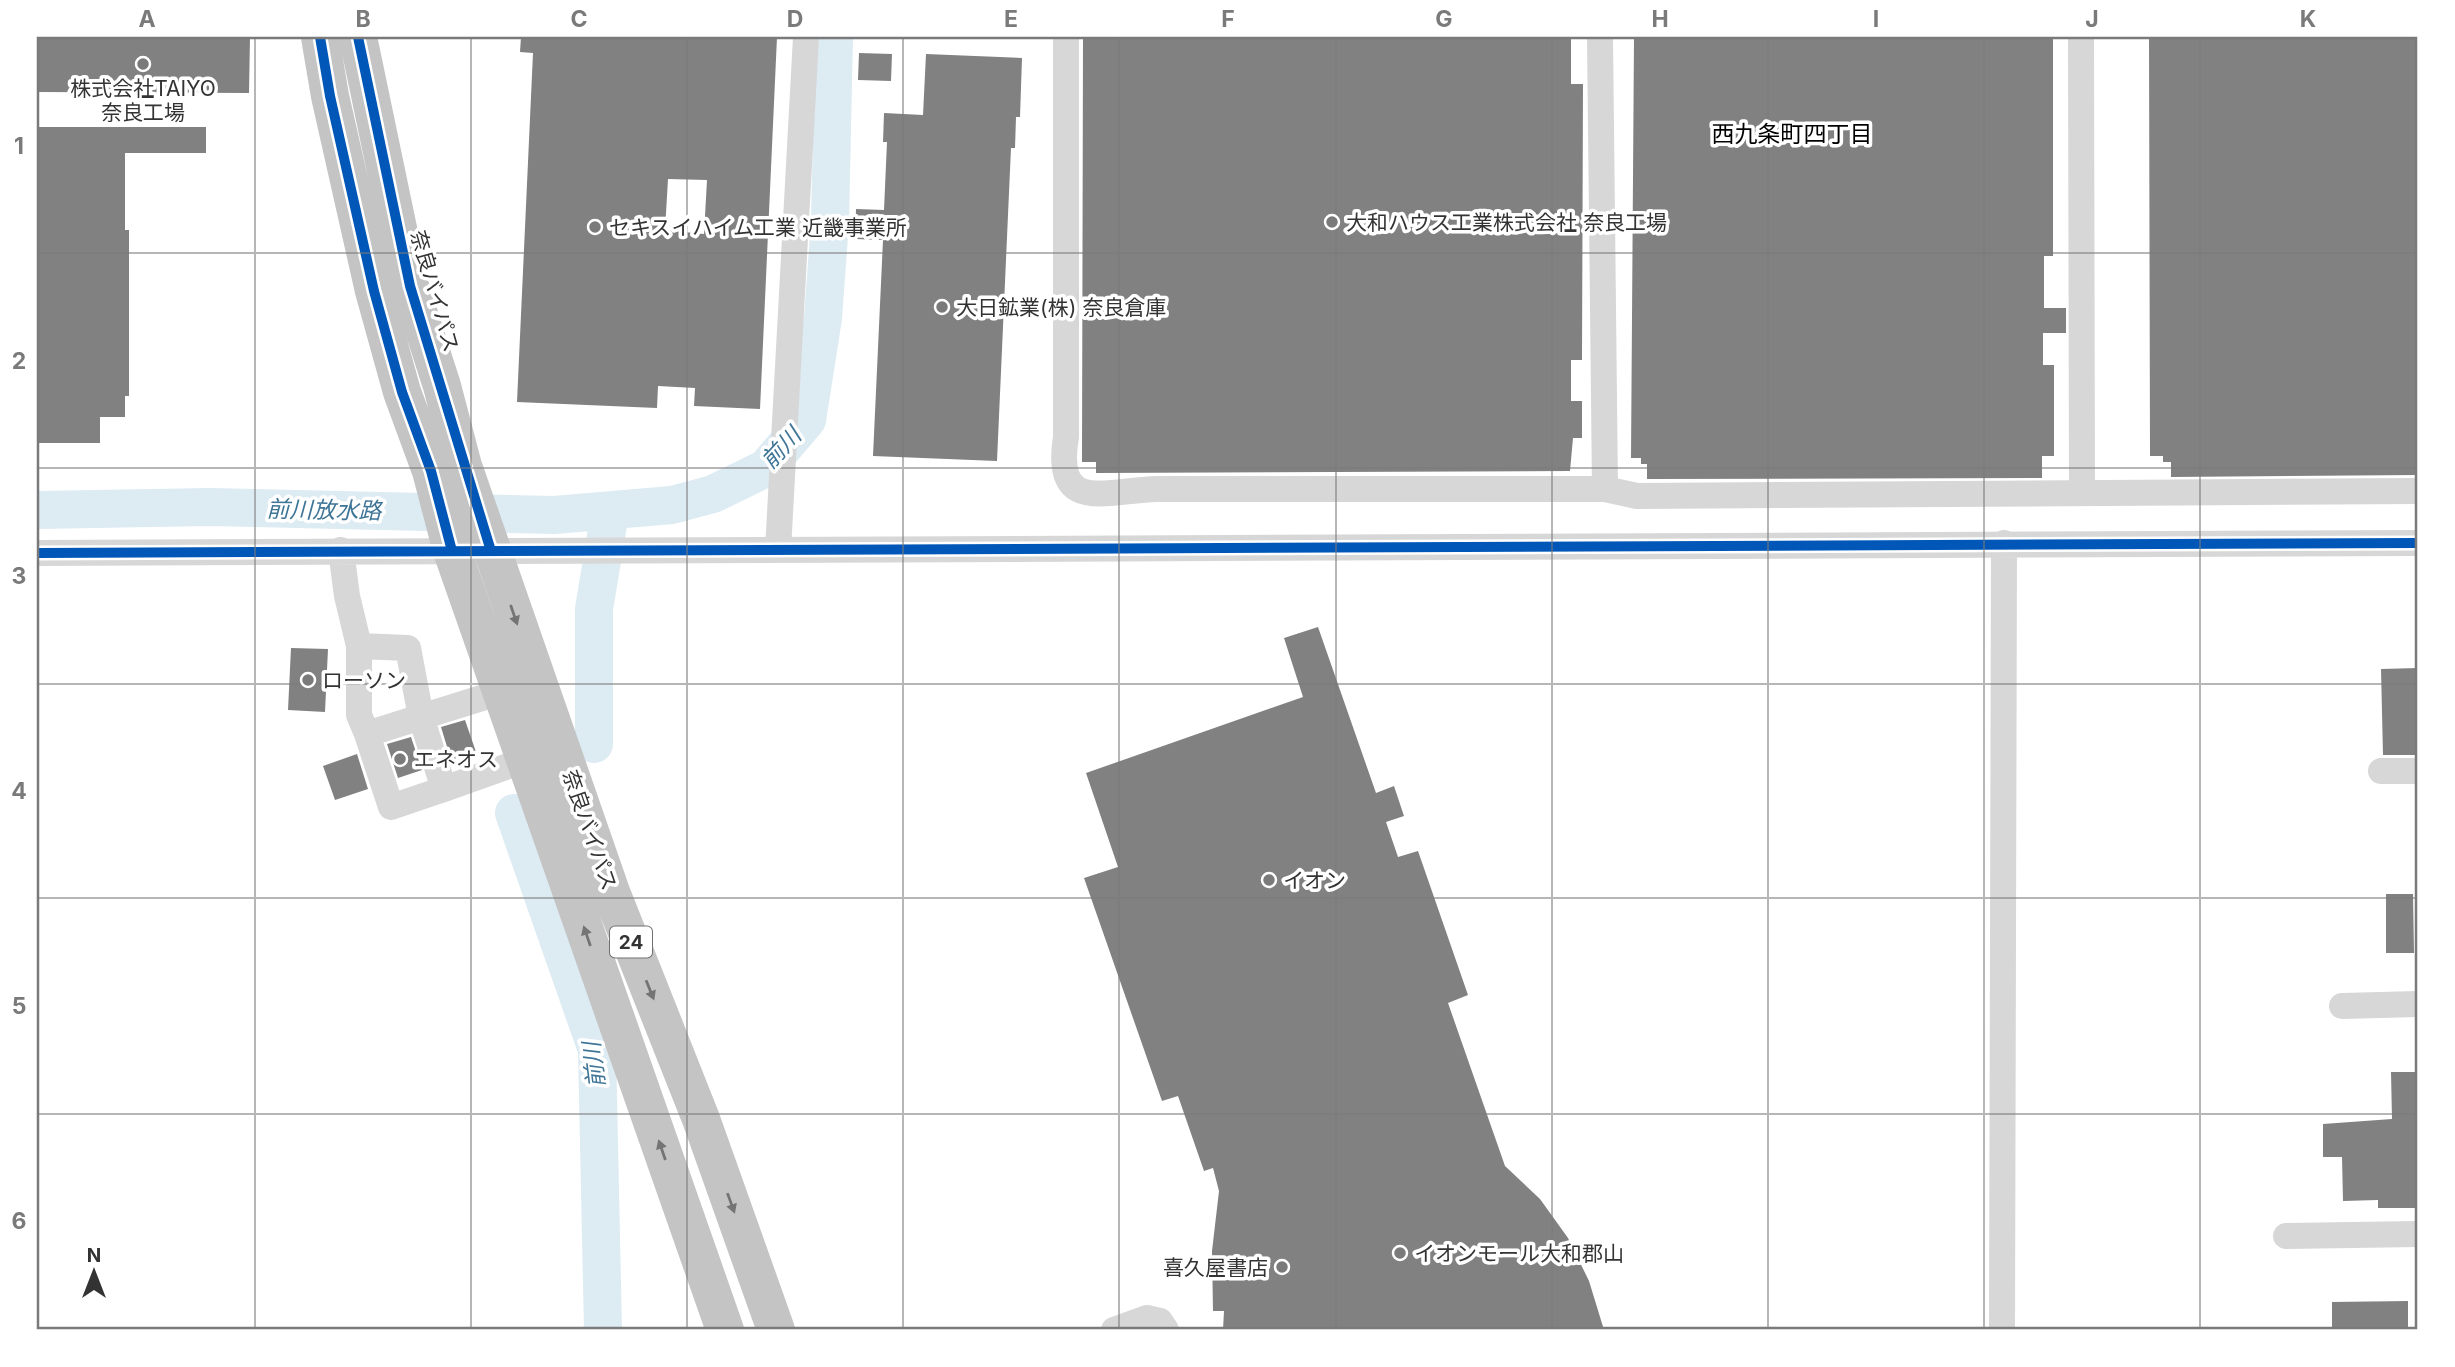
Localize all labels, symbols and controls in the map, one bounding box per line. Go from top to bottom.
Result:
text: A [138,5,156,33]
text: B [355,5,371,33]
text: C [570,5,588,33]
text: D [787,5,803,33]
text: E [1004,5,1018,33]
text: F [1221,5,1235,33]
text: G [1435,5,1453,33]
text: H [1651,5,1669,33]
text: I [1873,5,1879,33]
text: J [2085,5,2099,33]
text: K [2300,5,2316,33]
marker: 株式会社TAIYO 奈良工場 [135,56,151,72]
place label: 株式会社TAIYO 奈良工場 [70,76,216,125]
district label: 西九条町四丁目 [1712,120,1873,148]
text: 1 [14,132,24,160]
place label: 大和ハウス工業株式会社 奈良工場 [1346,210,1667,235]
marker: 大和ハウス工業株式会社 奈良工場 [1324,214,1340,230]
place label: セキスイハイム工業 近畿事業所 [609,215,907,240]
marker: セキスイハイム工業 近畿事業所 [587,219,603,235]
street label: 奈良バイパス [406,227,464,355]
place label: 大日鉱業(株) 奈良倉庫 [956,295,1166,320]
marker: 大日鉱業(株) 奈良倉庫 [934,299,950,315]
text: 2 [12,347,26,375]
water label: 前川 [755,419,809,474]
water label: 前川放水路 [266,495,384,525]
text: 3 [12,562,26,590]
one-way arrow [509,605,520,626]
place label: ローソン [322,668,406,693]
marker: ローソン [300,672,316,688]
place label: エネオス [414,747,498,772]
marker: エネオス [392,751,408,767]
street label: 奈良バイパス [558,767,622,893]
text: 4 [11,777,27,805]
place label: イオン [1283,868,1346,893]
marker: イオン [1261,872,1277,888]
one-way arrow [581,925,592,946]
road number: 24 [610,926,652,958]
one-way arrow [645,980,656,1001]
text: 5 [12,992,26,1020]
water label: 前川 [577,1037,611,1090]
one-way arrow [656,1140,667,1161]
one-way arrow [726,1192,737,1213]
text: 6 [12,1207,26,1235]
north arrow [60,1238,130,1308]
place label: イオンモール大和郡山 [1414,1241,1624,1266]
text: N [87,1244,101,1267]
marker: イオンモール大和郡山 [1392,1245,1408,1261]
place label: 喜久屋書店 [1163,1255,1268,1280]
marker: 喜久屋書店 [1274,1259,1290,1275]

